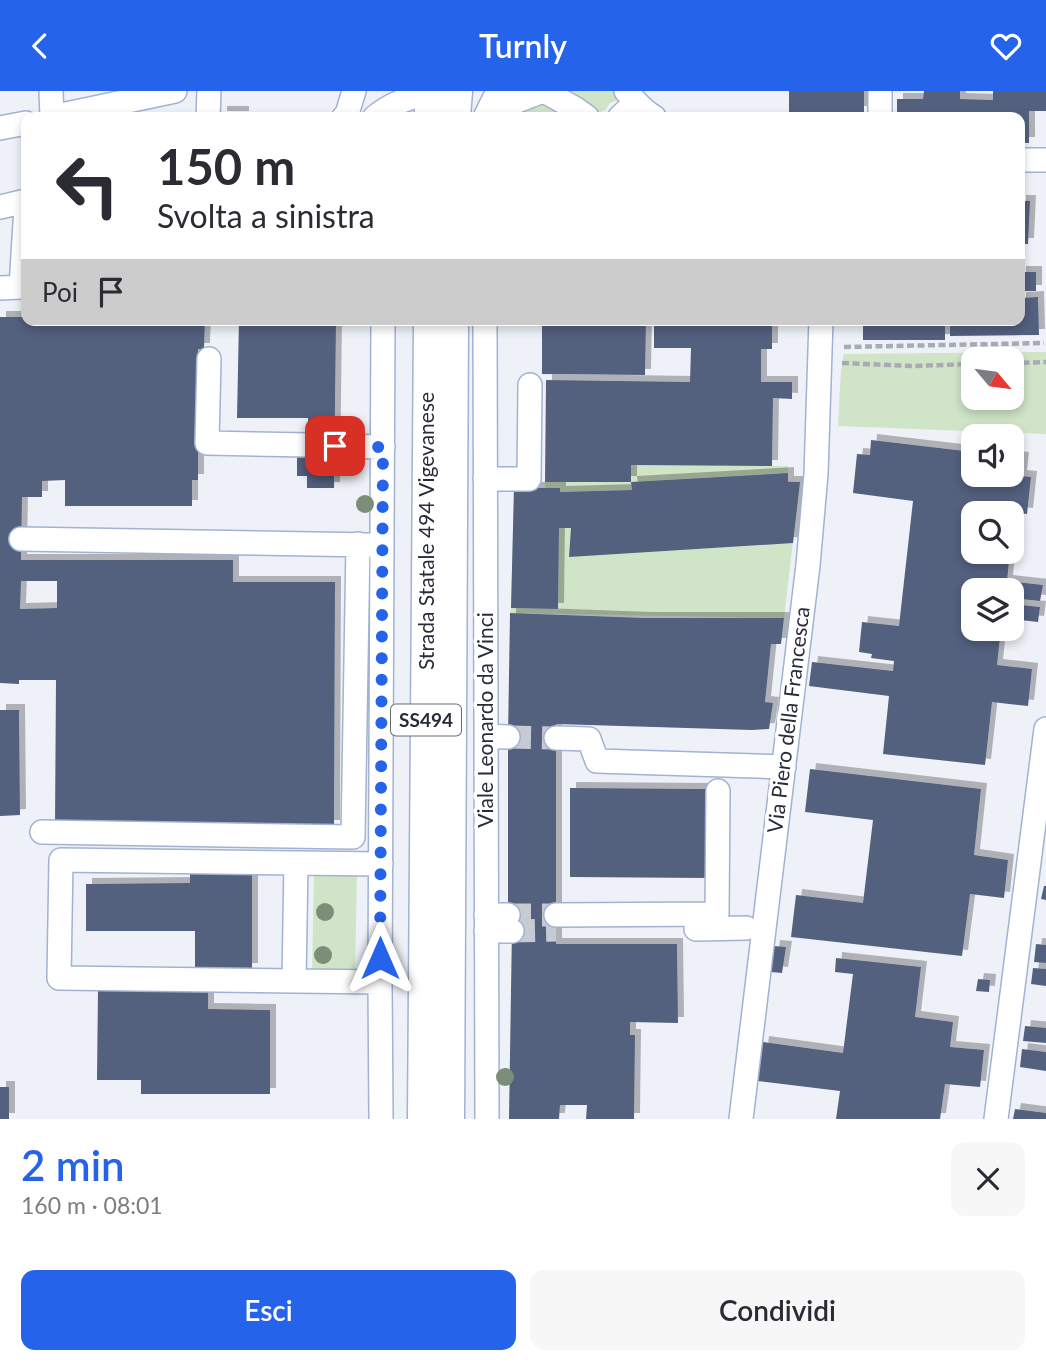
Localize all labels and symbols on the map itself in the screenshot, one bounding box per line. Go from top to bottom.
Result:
north arrow [961,347,1024,409]
street label: Strada Statale 494 Vigevanese [413,392,438,670]
pin [305,416,365,476]
street label: Via Piero della Francesca [761,605,814,834]
street label: Viale Leonardo da Vinci [472,612,497,828]
road number: SS494 [391,705,461,735]
position arrow [343,921,417,995]

